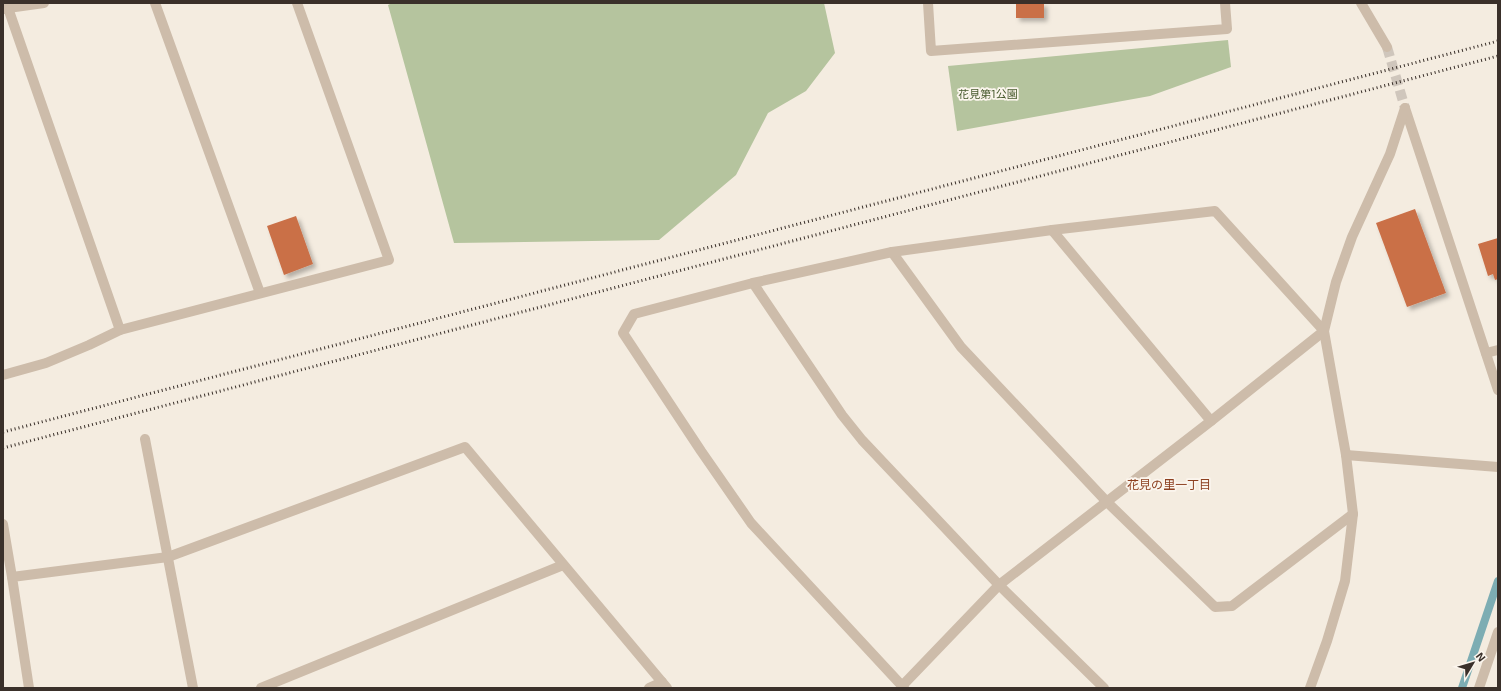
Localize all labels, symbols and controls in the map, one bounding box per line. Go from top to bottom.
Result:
park label: 花見第1公園 [958,87,1018,100]
district label: 花見の里一丁目 [1127,477,1211,491]
north arrow [1453,643,1493,683]
text: N [1474,649,1489,664]

